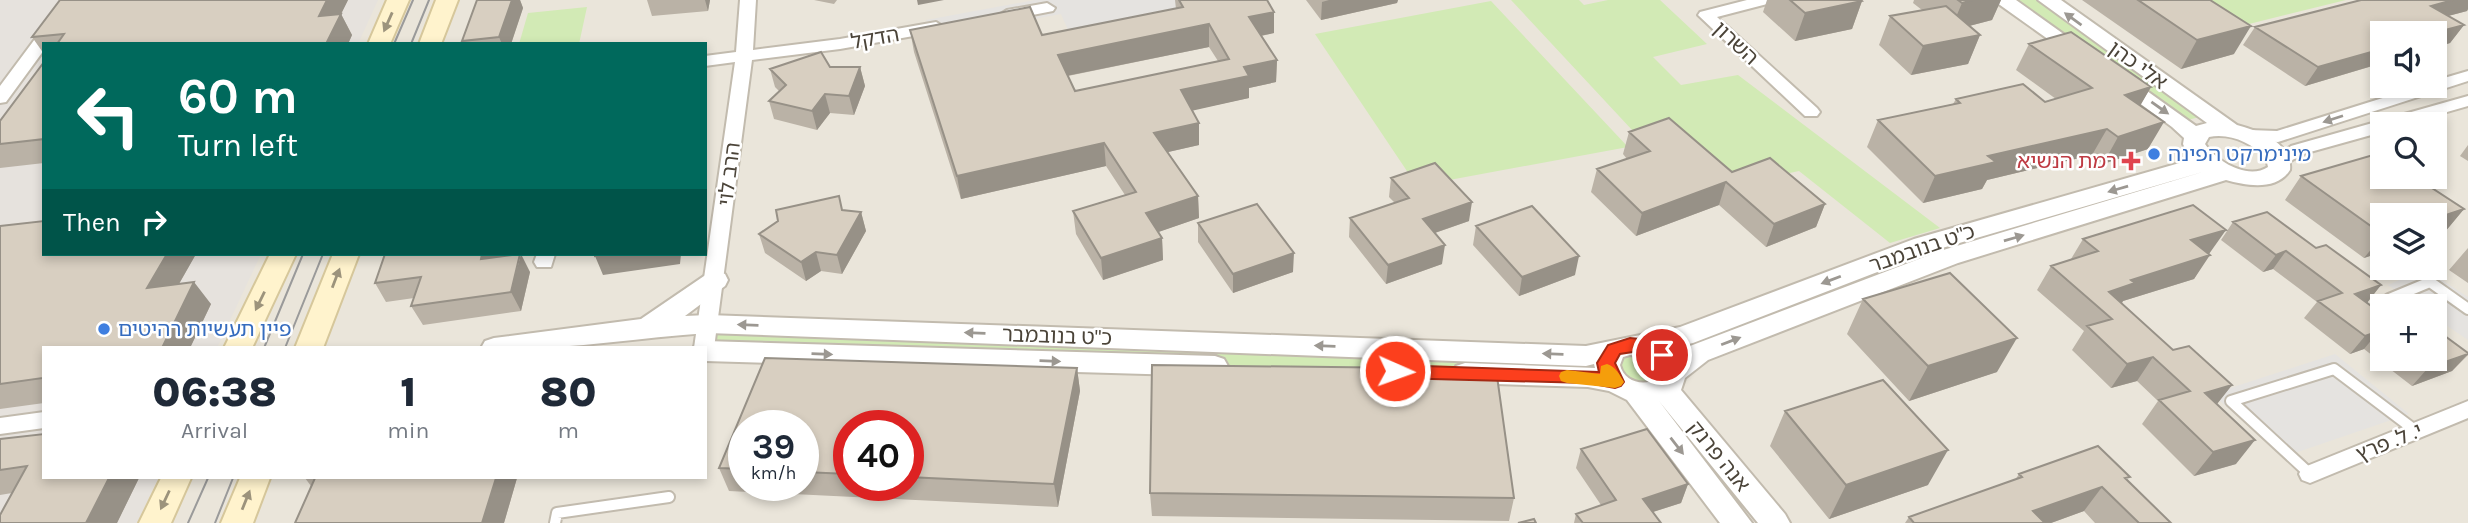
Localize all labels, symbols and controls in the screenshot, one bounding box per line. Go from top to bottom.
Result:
one-way arrow [382,12,394,32]
one-way arrow [2064,12,2083,26]
street label: השרון [1709,16,1763,70]
map controls [2370,21,2447,371]
button: sound [2370,21,2447,98]
street label: הדקל [849,22,901,54]
street label: אלי כהן [2104,36,2172,94]
text: 60 m [178,68,298,125]
icon: left [63,70,154,161]
one-way arrow [2151,101,2170,114]
button: search [2370,112,2447,189]
one-way arrow [2322,114,2343,125]
text: Turn left [178,127,298,164]
street label: הרב לוי [713,141,745,207]
place label: מינימרקט הפינה [2168,142,2311,166]
marker: מינימרקט הפינה [2146,146,2162,162]
place label: רמת הנשיא [2017,149,2117,173]
marker: רמת הנשיא [2123,153,2139,169]
one-way arrow [2107,184,2128,194]
icon: right [135,203,173,241]
button: layers [2370,203,2447,280]
text: Then [63,207,121,238]
street label: כ"ט בנובמבר [1866,219,1978,277]
one-way arrow [2004,232,2025,242]
one-way arrow [331,268,342,289]
one-way arrow [1820,274,1841,285]
one-way arrow [255,291,266,311]
button: + [2370,294,2447,371]
place label: פיין תעשיות רהיטים [118,317,292,341]
one-way arrow [737,320,759,331]
marker: פיין תעשיות רהיטים [96,321,112,337]
street label: כ"ט בנובמבר [1002,322,1112,350]
pin [1632,325,1692,385]
one-way arrow [964,328,986,339]
position arrow [1358,334,1432,408]
icon: arrive [1643,336,1681,374]
one-way arrow [1721,336,1742,347]
one-way arrow [1314,341,1336,352]
one-way arrow [812,349,834,360]
one-way arrow [1541,349,1563,360]
one-way arrow [1039,355,1061,367]
text: 06:38 [152,367,277,417]
text: 1 [400,367,416,417]
text: 80 [540,367,597,417]
speed limit sign: 40 [833,410,924,501]
street label: אנה פרנק [1683,416,1755,496]
text: Arrival [181,417,248,444]
text: min [387,417,429,444]
text: m [557,417,579,444]
street label: י. ל. פרץ [2352,418,2426,466]
text: 39 [752,426,795,467]
one-way arrow [1670,437,1684,455]
text: km/h [751,462,796,484]
one-way arrow [159,490,170,511]
one-way arrow [240,490,251,511]

